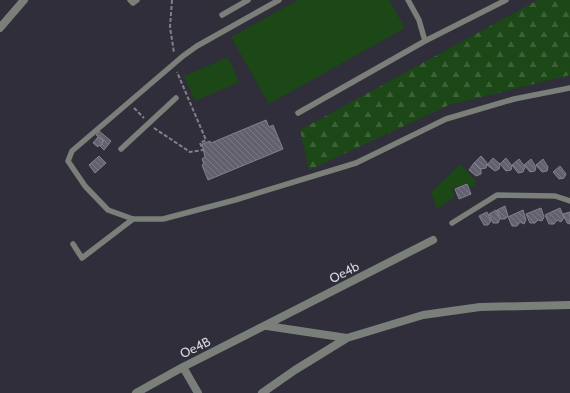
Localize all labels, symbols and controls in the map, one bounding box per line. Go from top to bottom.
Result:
street label: Oe4b [326,258,362,286]
street label: Oe4B [177,333,213,361]

